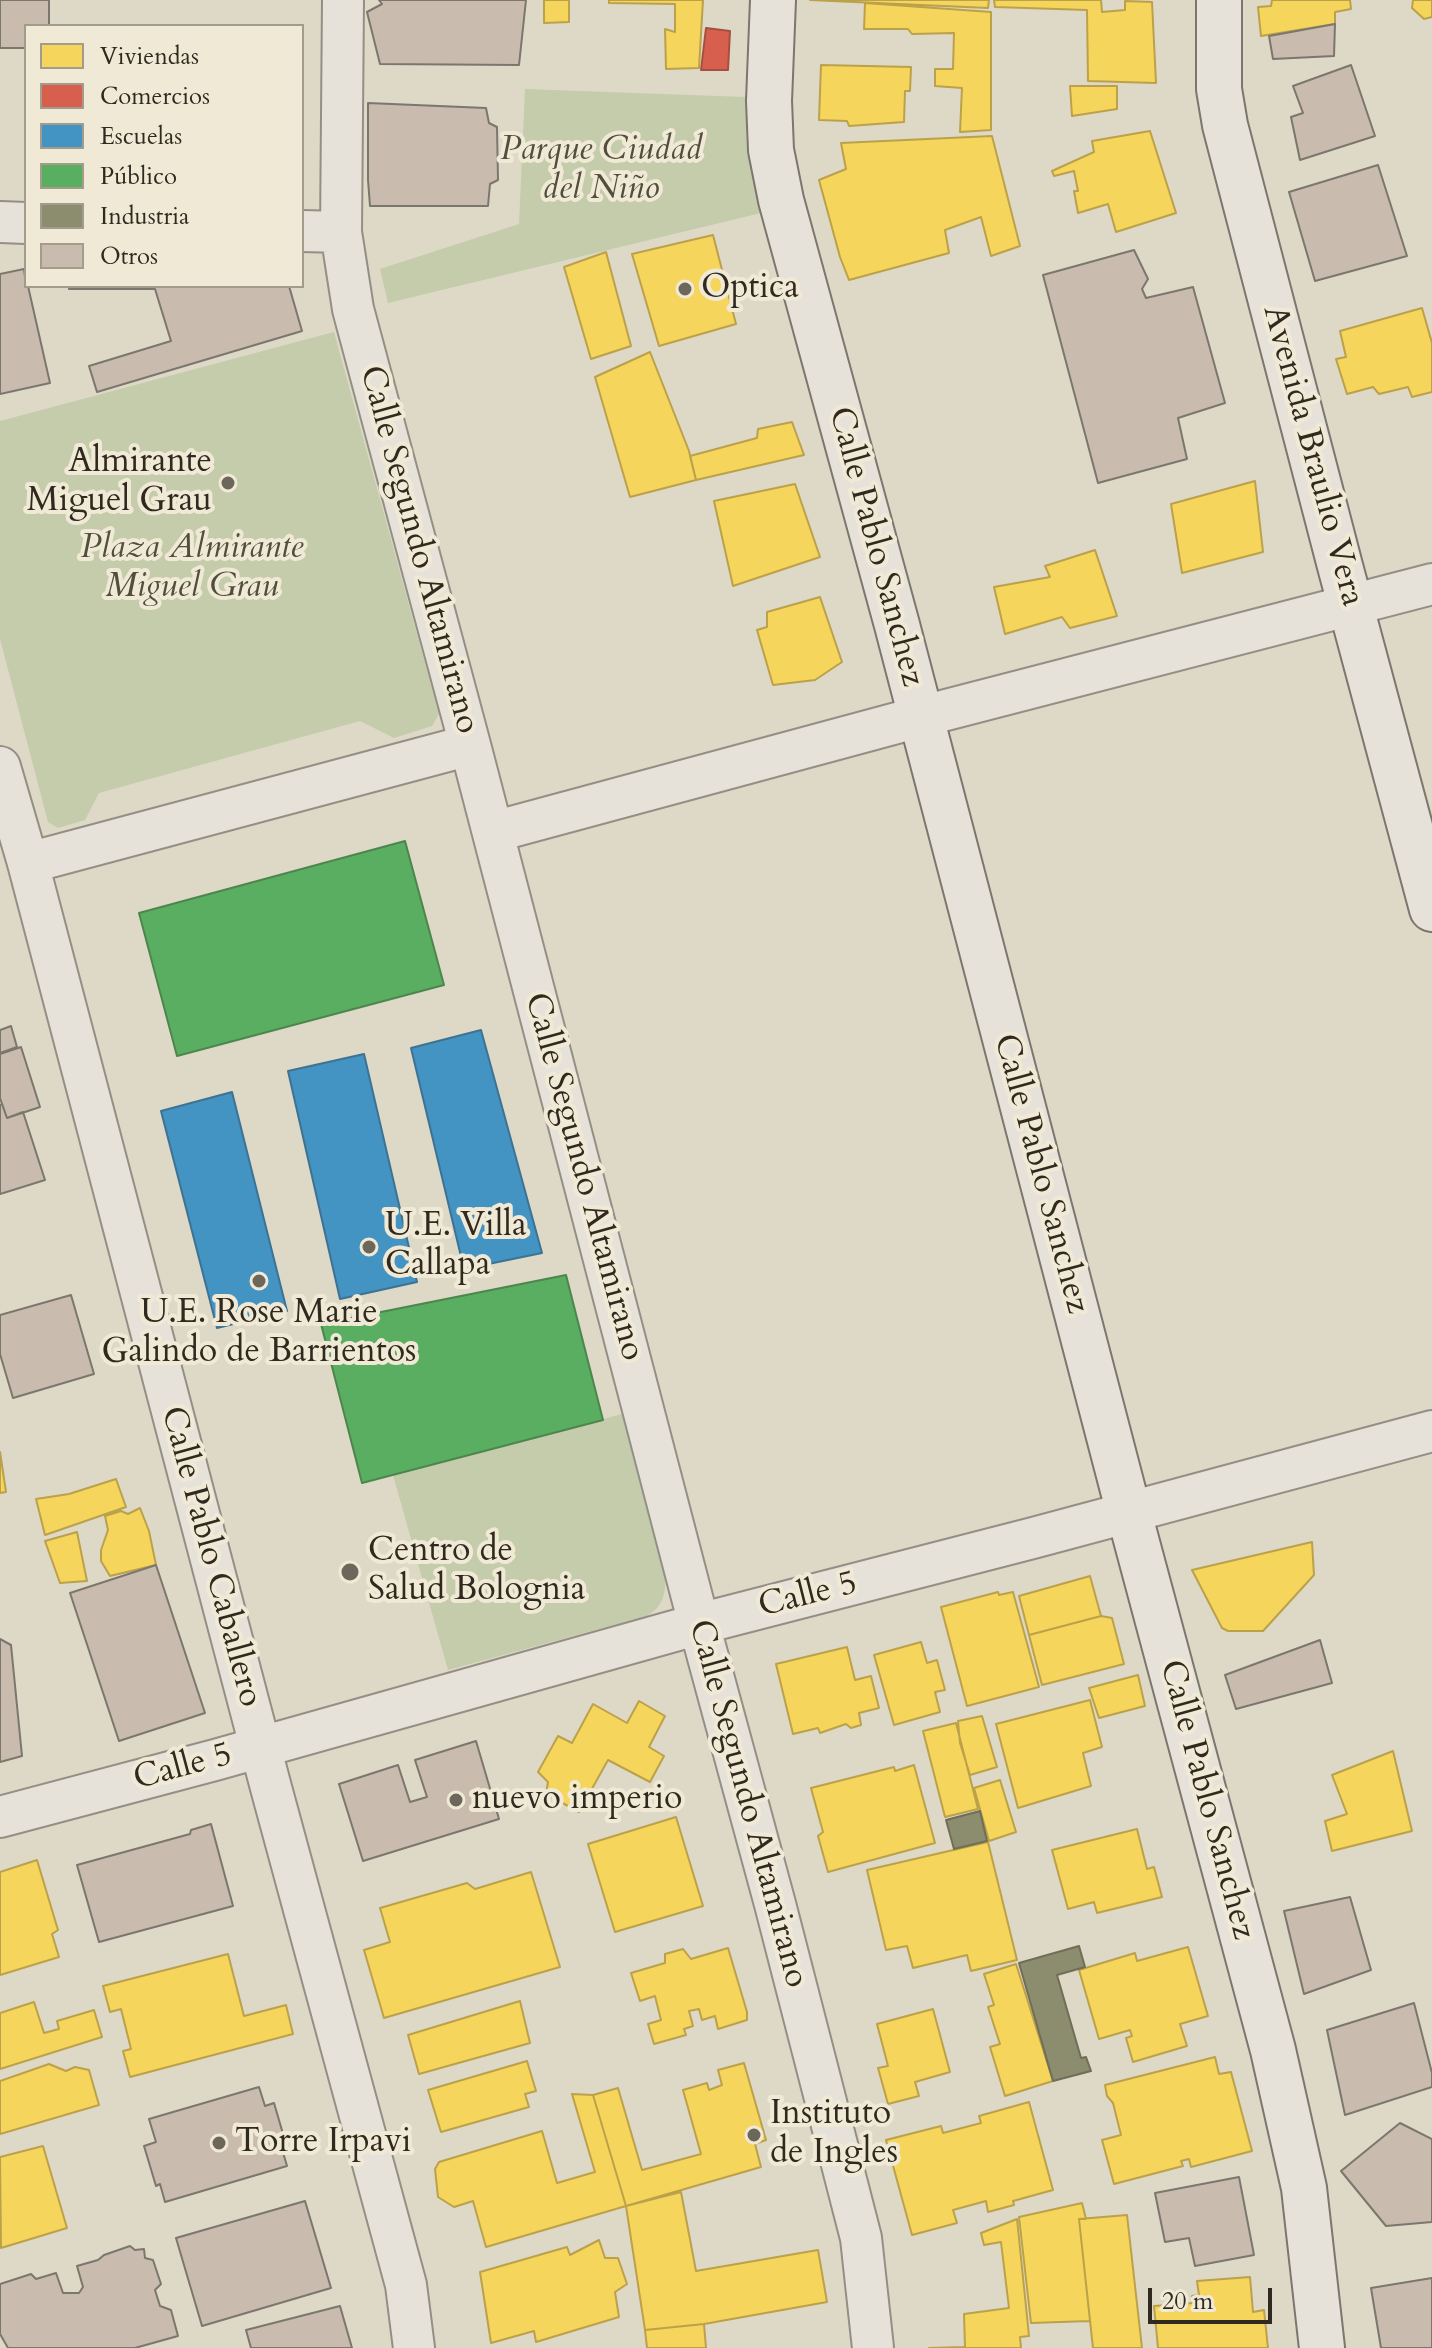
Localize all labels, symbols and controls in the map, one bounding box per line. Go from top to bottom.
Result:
legend [24,24,304,288]
text: Viviendas [100,40,199,73]
text: Comercios [100,80,210,113]
text: Escuelas [100,120,182,153]
park label: Parque Ciudad del Niño [500,131,702,210]
text: Público [100,160,177,193]
text: Industria [100,200,189,233]
text: Otros [100,240,158,273]
place label: Optica [701,269,799,309]
marker: Optica [676,280,694,298]
street label: Avenida Braulio Vera [1252,301,1372,611]
street label: Calle Segundo Altamirano [349,362,487,738]
street label: Calle Pablo Sanchez [818,403,932,691]
place label: Almirante Miguel Grau [27,443,212,522]
marker: Almirante Miguel Grau [219,474,237,492]
park label: Plaza Almirante Miguel Grau [81,529,303,608]
street label: Calle Segundo Altamirano [514,989,652,1365]
street label: Calle Pablo Sanchez [983,1030,1097,1318]
place label: U.E. Villa Callapa [385,1207,527,1286]
marker: U.E. Villa Callapa [360,1238,378,1256]
marker: U.E. Rose Marie Galindo de Barrientos [250,1272,268,1290]
place label: U.E. Rose Marie Galindo de Barrientos [102,1294,416,1374]
street label: Calle Pablo Caballero [150,1403,270,1711]
place label: Centro de Salud Bolognia [368,1532,585,1612]
marker: Centro de Salud Bolognia [339,1561,361,1583]
street label: Calle 5 [755,1564,861,1628]
street label: Calle Segundo Altamirano [678,1616,816,1992]
street label: Calle Pablo Sanchez [1149,1656,1263,1944]
street label: Calle 5 [129,1735,237,1801]
place label: nuevo imperio [472,1780,682,1820]
marker: nuevo imperio [447,1791,465,1809]
place label: Instituto de Ingles [770,2095,898,2174]
place label: Torre Irpavi [235,2123,411,2163]
marker: Instituto de Ingles [745,2126,763,2144]
marker: Torre Irpavi [210,2134,228,2152]
scale bar [1152,2272,1276,2322]
text: 20 m [1162,2285,1213,2318]

